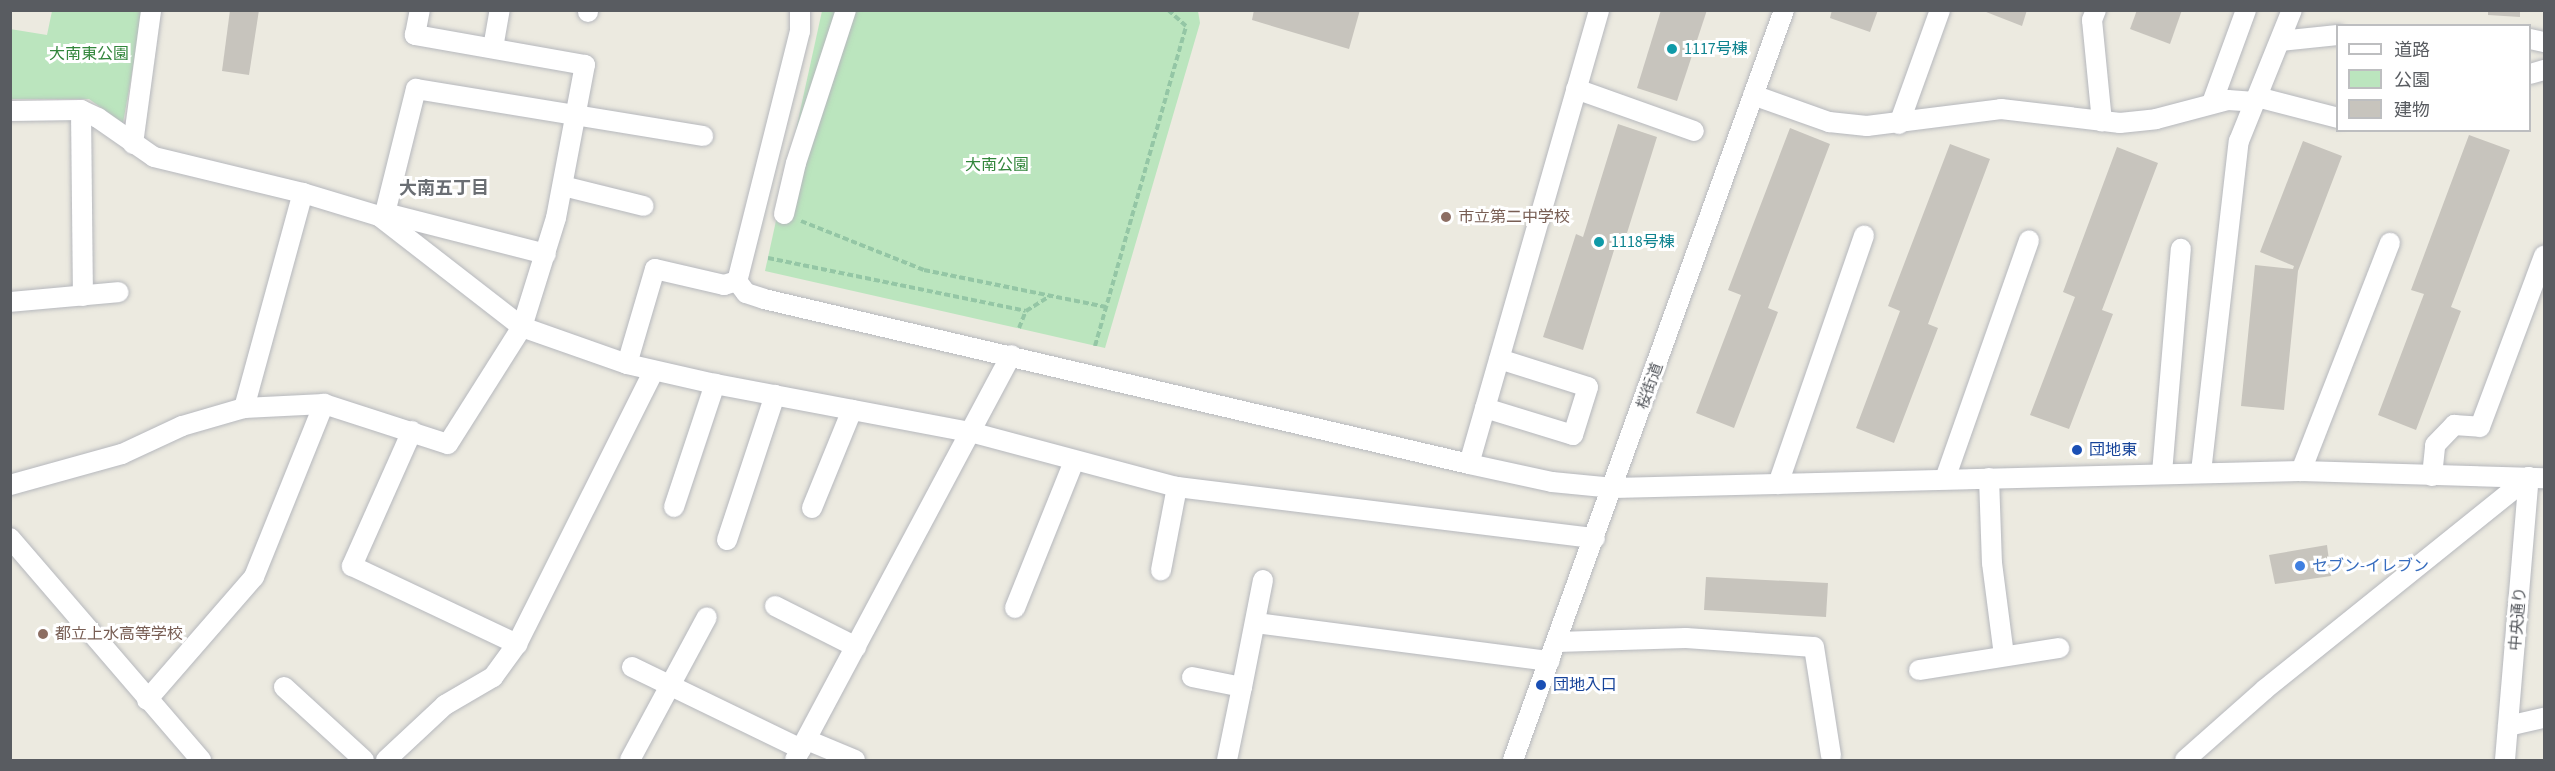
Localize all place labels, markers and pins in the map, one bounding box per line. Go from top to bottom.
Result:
place label: 1117号棟 [1684,39,1748,59]
marker: 1117号棟 [1665,42,1679,56]
place label: 市立第二中学校 [1458,207,1570,227]
marker: 市立第二中学校 [1439,210,1453,224]
place label: 1118号棟 [1611,232,1675,252]
marker: 1118号棟 [1592,235,1606,249]
place label: 団地東 [2089,440,2137,460]
marker: 団地東 [2070,443,2084,457]
place label: セブン-イレブン [2312,556,2429,576]
marker: セブン-イレブン [2293,559,2307,573]
place label: 都立上水高等学校 [55,624,183,644]
marker: 都立上水高等学校 [36,627,50,641]
place label: 団地入口 [1553,675,1617,695]
marker: 団地入口 [1534,678,1548,692]

